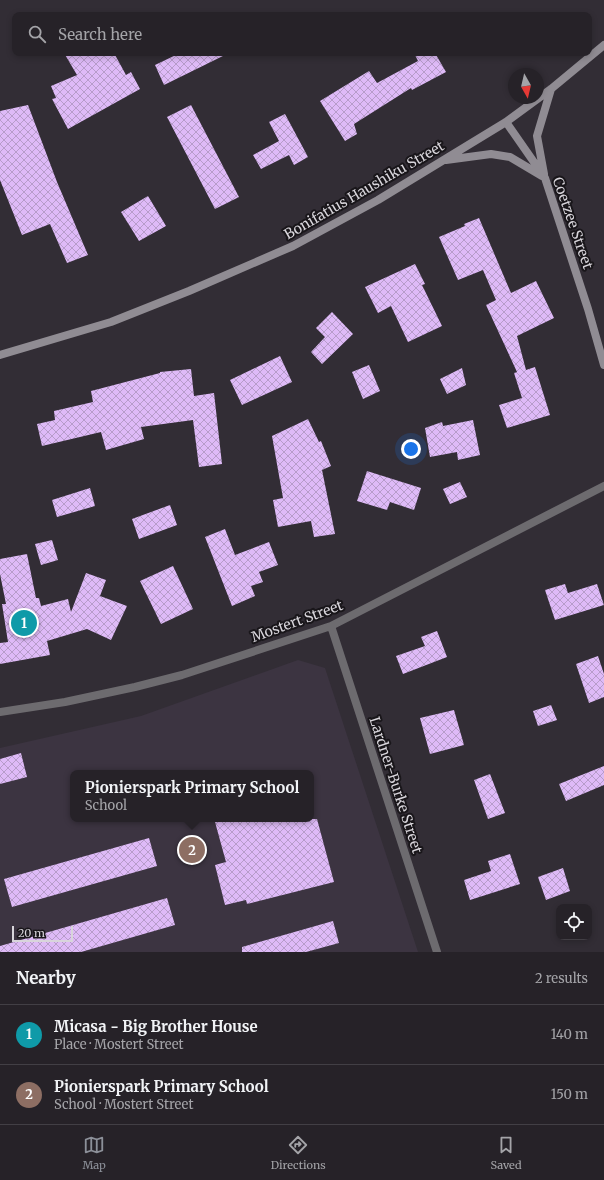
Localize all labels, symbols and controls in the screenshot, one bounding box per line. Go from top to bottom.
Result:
search box [12,12,592,56]
icon: search [26,23,48,45]
text: Search here [58,25,142,44]
north arrow [508,68,544,104]
street label: Bonifatius Haushiku Street [281,136,448,243]
street label: Coetzee Street [549,175,597,272]
your location [401,439,421,459]
street label: Mostert Street [249,596,346,646]
pin: 1 [11,608,37,638]
street label: Lardner-Burke Street [365,714,427,856]
popup [70,770,314,822]
text: Pionierspark Primary School [85,778,299,797]
text: School [85,797,127,814]
pin: 2 [179,835,205,865]
map controls [556,904,592,940]
button: locate [556,904,592,940]
scale bar [12,924,73,943]
text: 20 m [18,926,45,940]
text: Nearby [16,967,76,989]
text: 2 results [535,970,588,987]
text: Micasa - Big Brother House [54,1017,258,1036]
text: 1 [26,1026,32,1043]
text: 140 m [551,1026,588,1043]
text: Place · Mostert Street [54,1036,184,1053]
text: Pionierspark Primary School [54,1077,269,1096]
text: 2 [25,1086,33,1103]
text: 150 m [551,1086,588,1103]
text: School · Mostert Street [54,1096,193,1113]
tab: Map [82,1134,106,1172]
tab: Directions [271,1134,326,1172]
tab: Saved [490,1134,522,1172]

